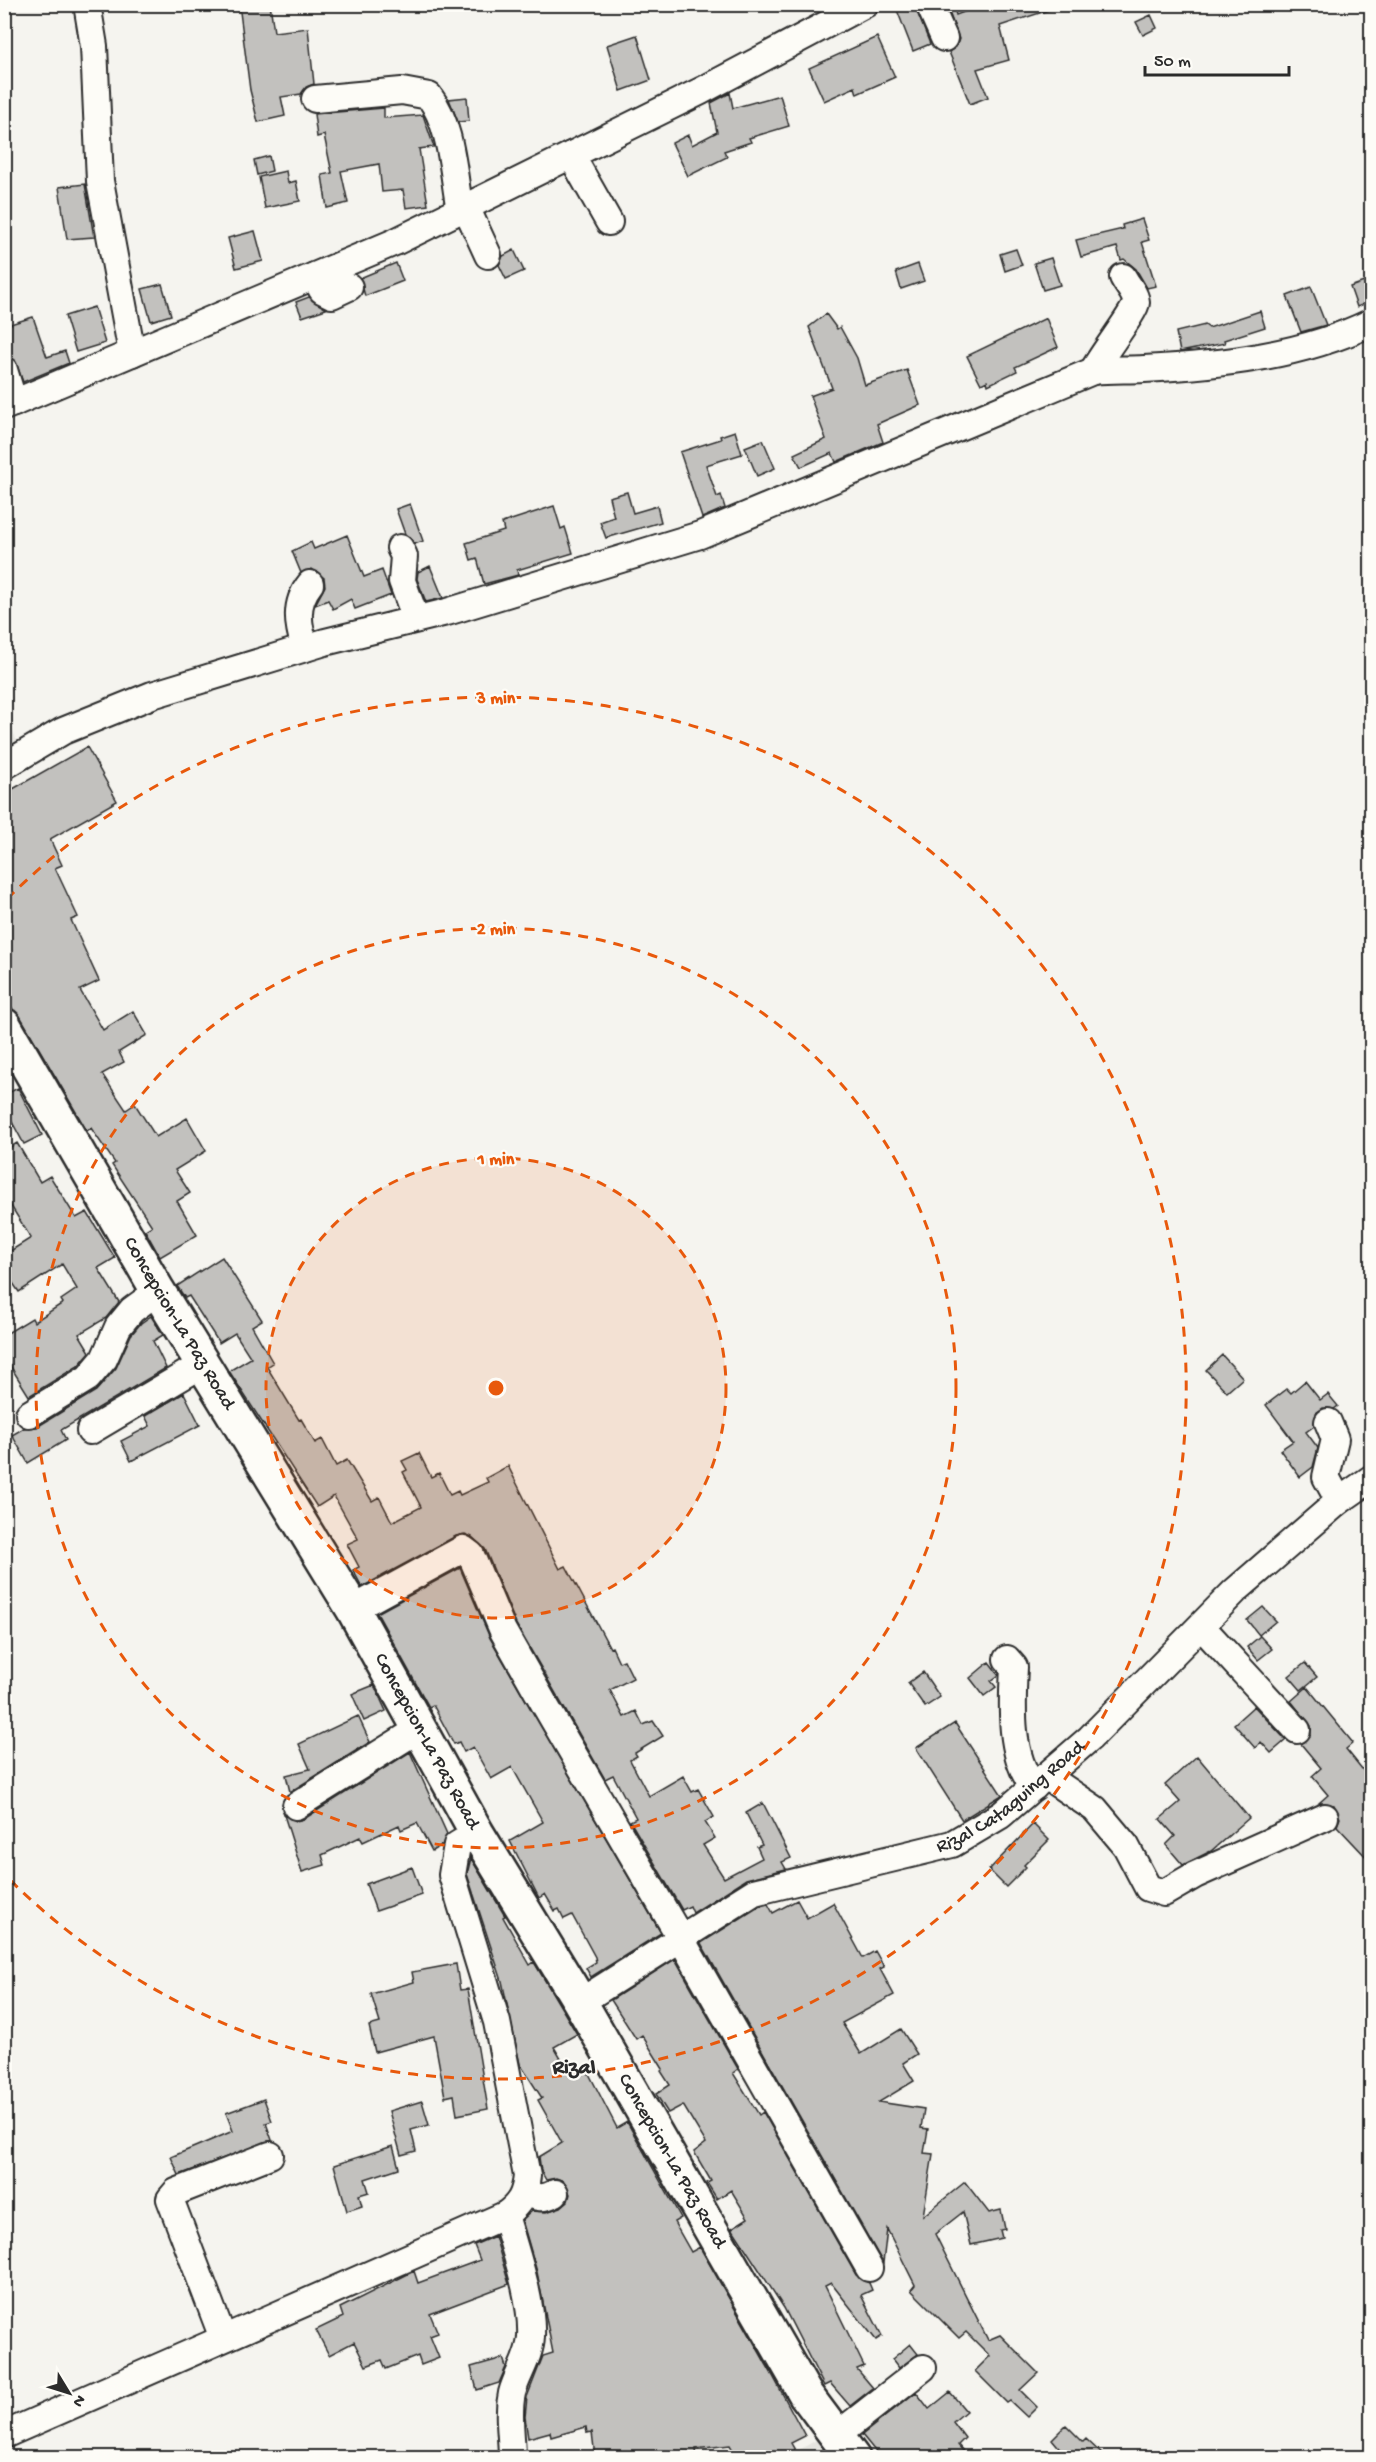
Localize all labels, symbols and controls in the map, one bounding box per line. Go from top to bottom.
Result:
scale bar [1145,39,1289,77]
text: 50 m [1154,52,1191,73]
text: 3 min [476,689,516,710]
text: 2 min [477,920,516,941]
text: 1 min [477,1150,515,1171]
street label: Concepcion-La Paz Road [118,1233,241,1416]
centre of rings [486,1378,506,1398]
street label: Concepcion-La Paz Road [368,1650,485,1836]
street label: Rizal Cataguing Road [934,1735,1091,1859]
district label: Rizal [551,2056,596,2082]
street label: Concepcion-La Paz Road [612,2070,732,2255]
north arrow [39,2363,99,2423]
text: N [67,2390,89,2410]

